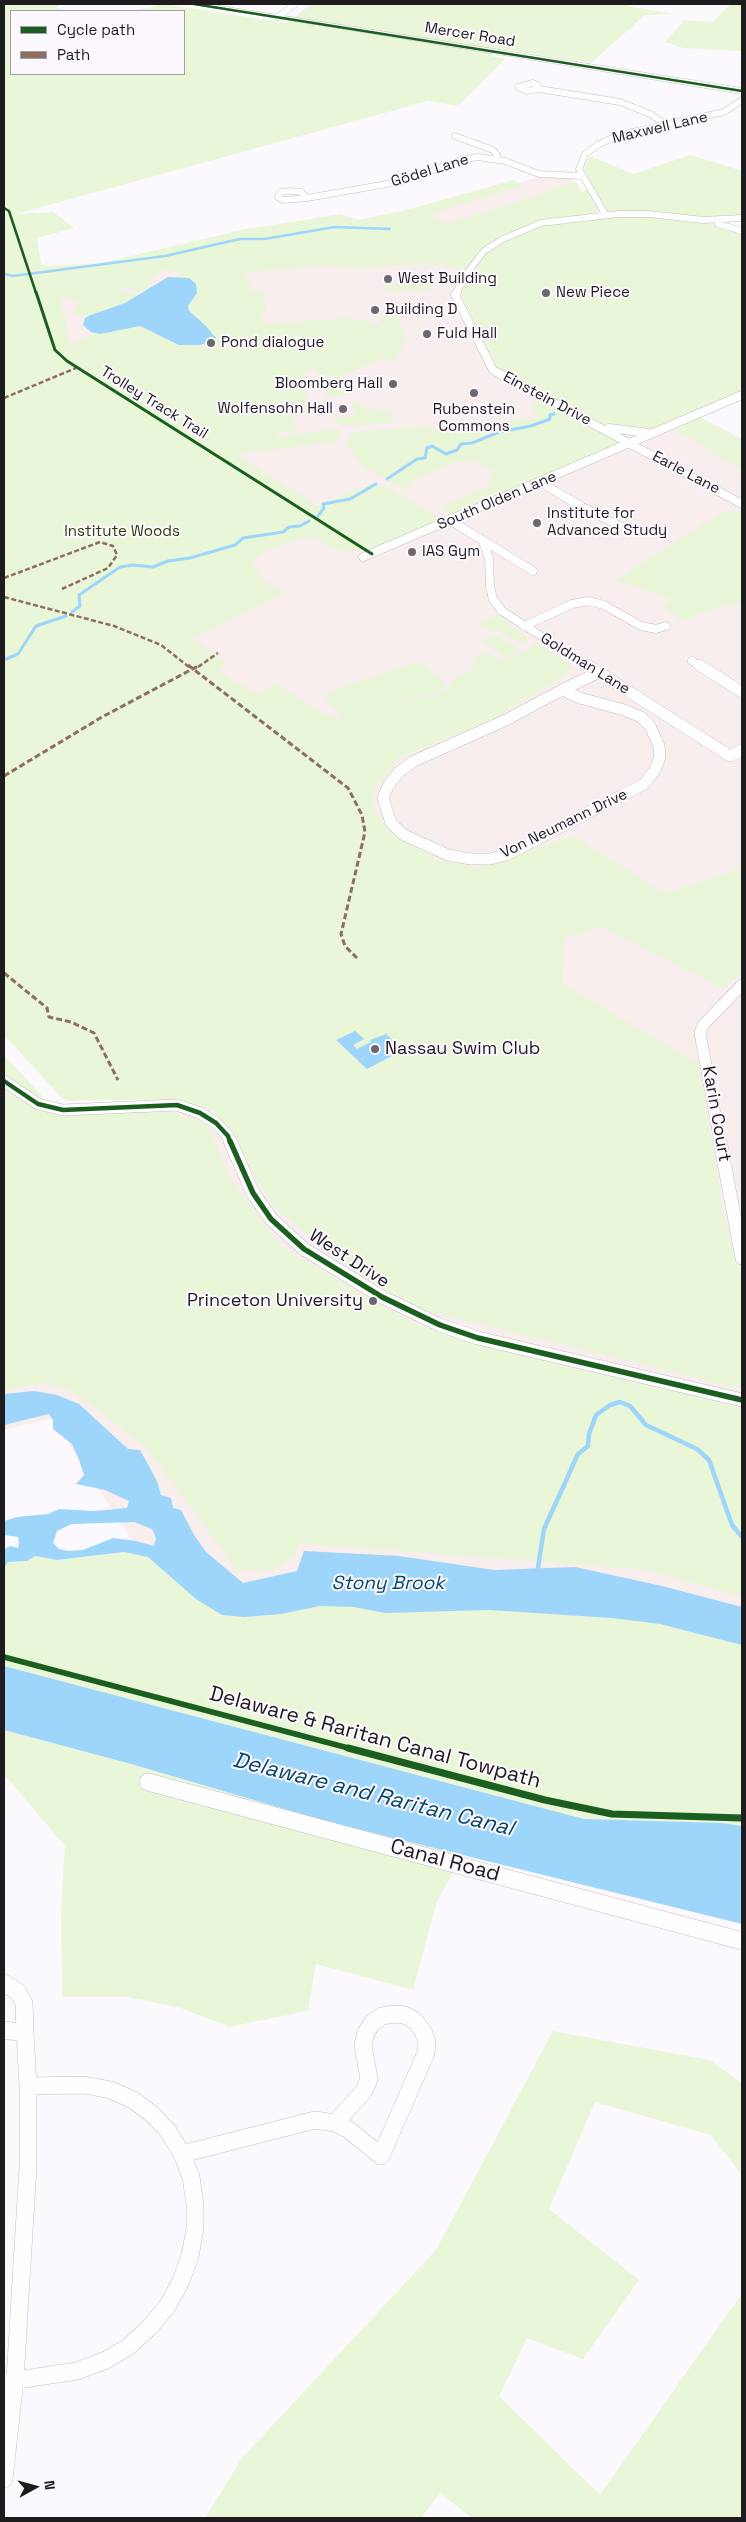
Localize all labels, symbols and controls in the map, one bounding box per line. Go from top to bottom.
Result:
legend [10,10,185,75]
street label: Mercer Road [423,19,517,51]
text: Cycle path [57,20,135,39]
text: Path [57,45,90,64]
street label: Maxwell Lane [611,108,709,148]
street label: Gödel Lane [389,151,471,191]
place label: West Building [398,270,497,288]
marker: West Building [382,273,394,285]
place label: New Piece [556,284,630,302]
marker: New Piece [540,287,552,299]
place label: Building D [385,301,457,319]
marker: Building D [369,304,381,316]
place label: Fuld Hall [437,325,497,343]
marker: Fuld Hall [421,328,433,340]
place label: Pond dialogue [221,334,324,352]
marker: Pond dialogue [205,337,217,349]
street label: Trolley Track Trail [97,363,211,443]
street label: Einstein Drive [500,368,594,430]
place label: Bloomberg Hall [275,375,383,393]
marker: Bloomberg Hall [387,378,399,390]
marker: Rubenstein Commons [468,387,480,399]
place label: Wolfensohn Hall [218,400,333,418]
place label: Rubenstein Commons [433,401,515,436]
marker: Wolfensohn Hall [337,403,349,415]
street label: Earle Lane [649,448,723,498]
street label: South Olden Lane [435,468,559,534]
place label: Institute for Advanced Study [547,505,667,540]
marker: Institute for Advanced Study [531,517,543,529]
park label: Institute Woods [64,523,180,541]
place label: IAS Gym [422,543,480,561]
marker: IAS Gym [406,546,418,558]
street label: Goldman Lane [537,629,633,699]
street label: Von Neumann Drive [498,785,630,863]
place label: Nassau Swim Club [385,1038,540,1060]
marker: Nassau Swim Club [369,1043,381,1055]
street label: Karin Court [697,1064,735,1164]
street label: West Drive [305,1225,393,1293]
place label: Princeton University [187,1290,363,1312]
marker: Princeton University [367,1295,379,1307]
water label: Stony Brook [332,1573,444,1595]
street label: Delaware & Raritan Canal Towpath [206,1682,544,1794]
water label: Delaware and Raritan Canal [230,1747,516,1843]
street label: Canal Road [387,1834,503,1888]
north arrow [10,2462,60,2512]
text: N [40,2479,59,2491]

